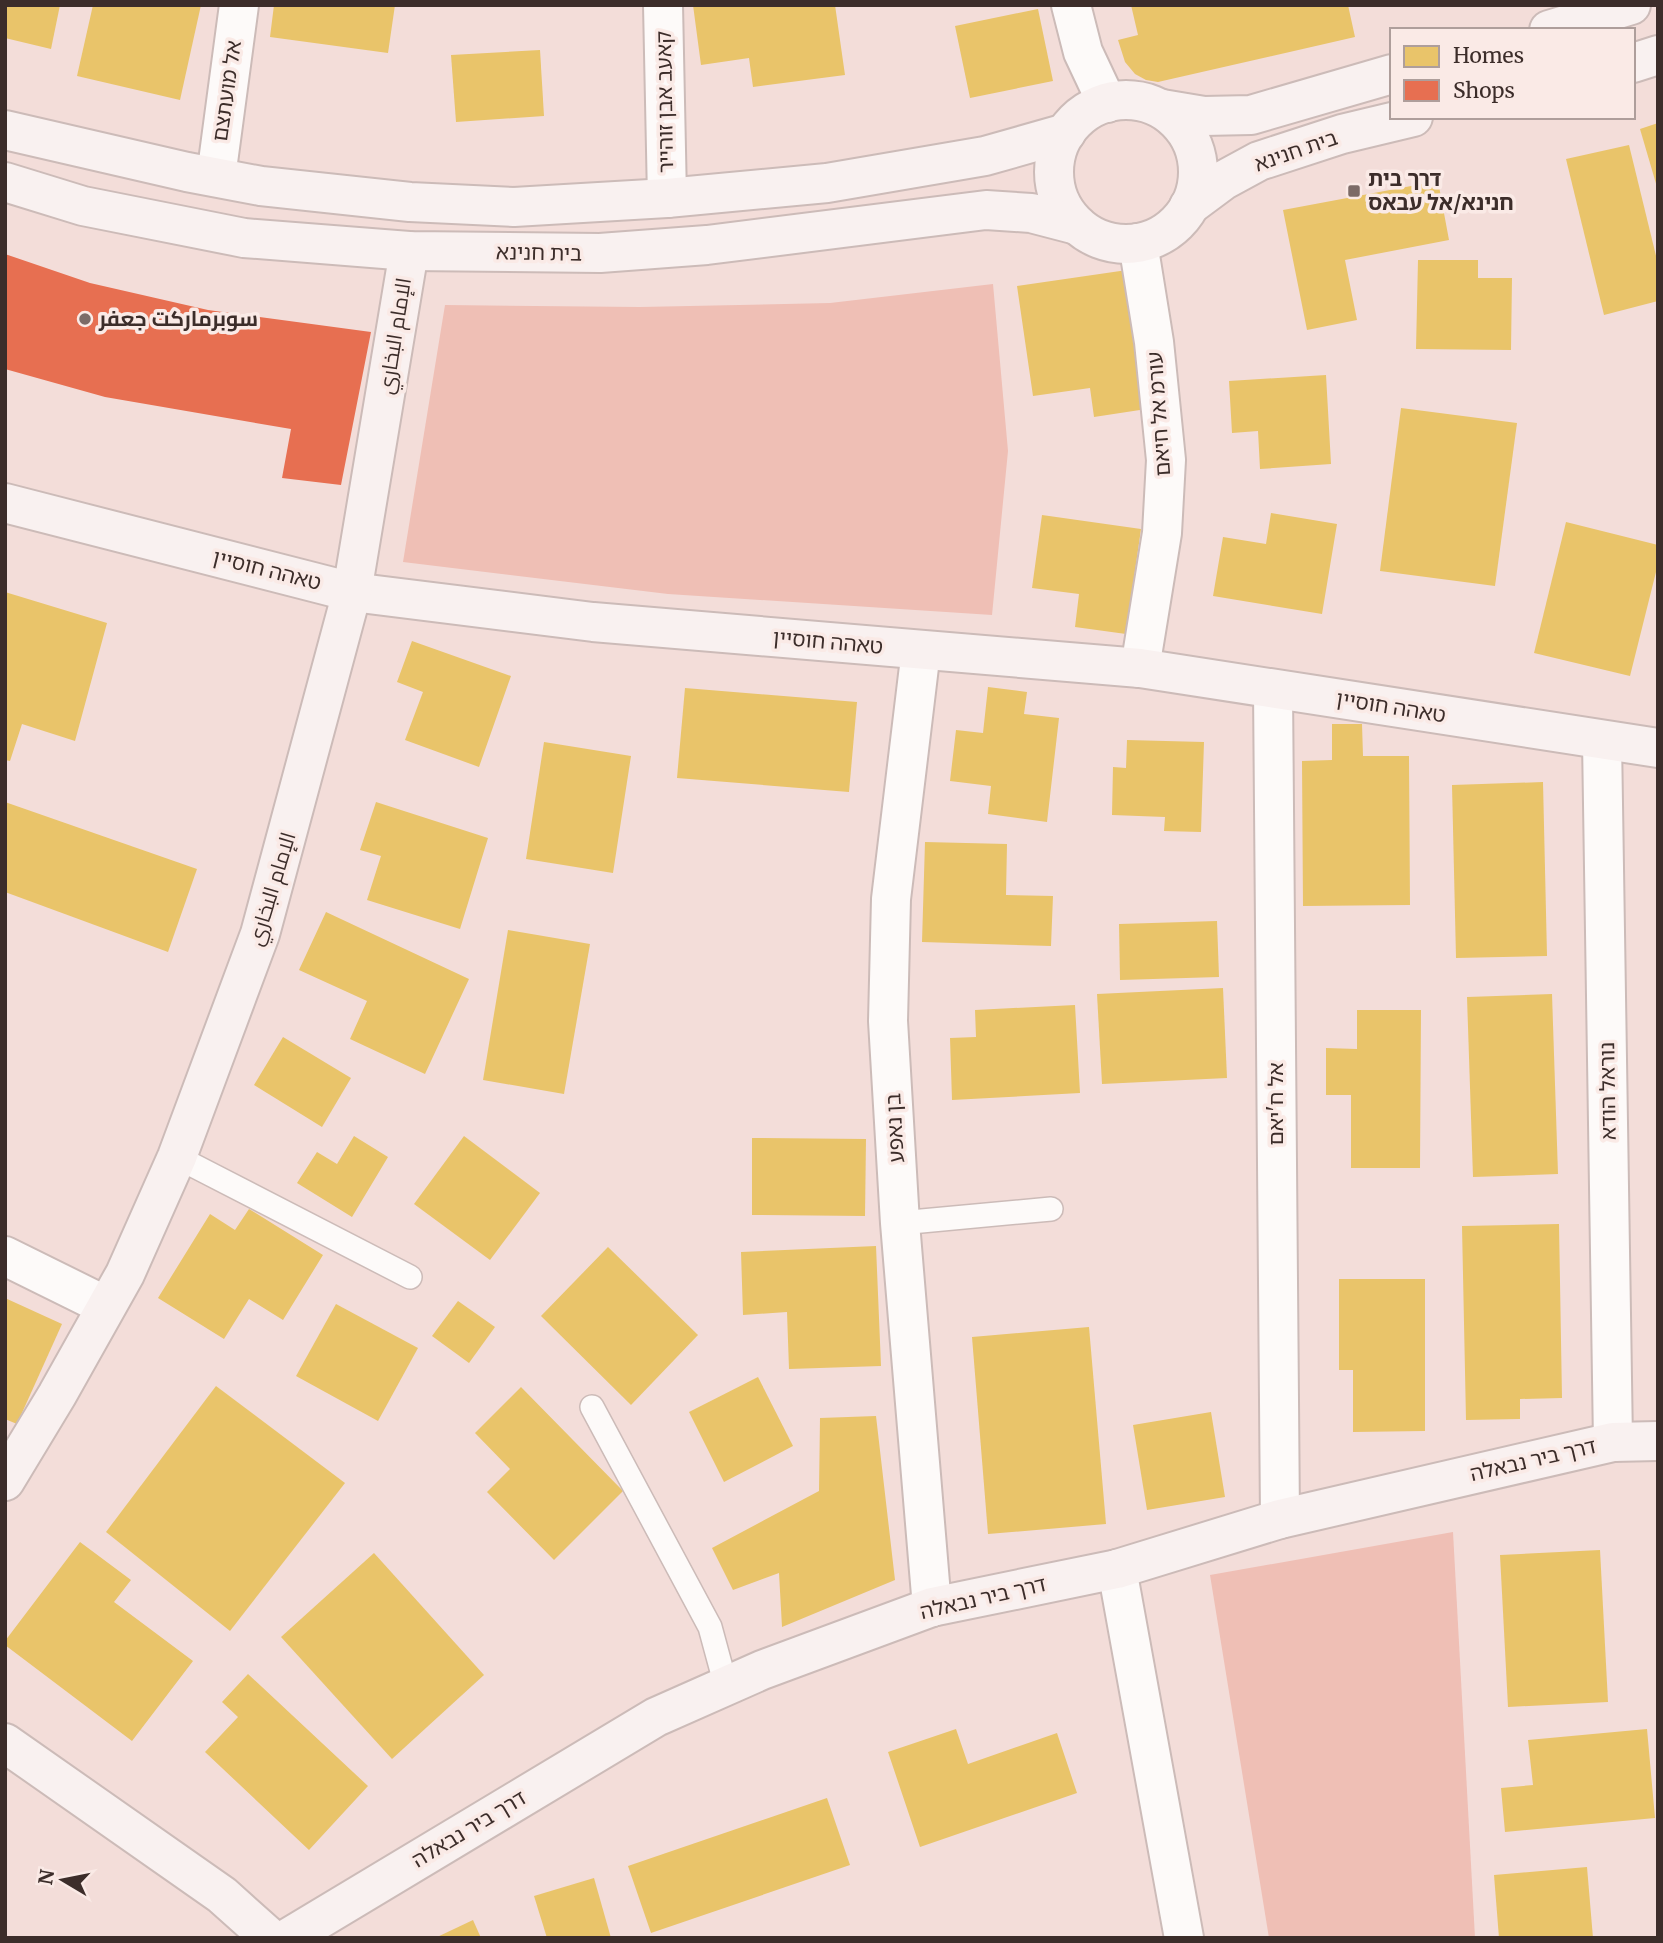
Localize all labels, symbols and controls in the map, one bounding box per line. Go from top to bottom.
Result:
legend [1390,28,1635,119]
street label: קאעב אבן זוהייר [650,31,679,173]
street label: אל מועתצם [206,39,247,143]
text: Homes [1453,42,1524,69]
text: Shops [1453,77,1515,104]
street label: בית חנינא [1251,124,1341,177]
place label: דרך בית חנינא/אל עבאס [1368,165,1514,216]
marker: דרך בית חנינא/אל עבאס [1346,183,1362,199]
street label: בית חנינא [496,238,582,267]
street label: الإمام البخاري [372,276,420,397]
place label: سوبرماركت جعفر [98,305,258,332]
marker: سوبرماركت جعفر [77,311,93,327]
street label: עורמ אל חיאם [1141,351,1176,477]
street label: טאהה חוסיין [210,543,324,596]
street label: טאהה חוסיין [772,623,884,660]
street label: טאהה חוסיין [1334,685,1448,729]
street label: الإمام البخاري [241,829,305,950]
street label: נוראל הודא [1593,1042,1622,1140]
street label: אל ח'יאם [1262,1062,1289,1146]
street label: בן נאפע [879,1092,910,1164]
street label: דרך ביר נבאלה [1467,1432,1599,1487]
street label: דרך ביר נבאלה [917,1570,1049,1625]
street label: דרך ביר נבאלה [407,1784,531,1873]
north arrow [28,1845,98,1915]
text: N [33,1868,59,1887]

